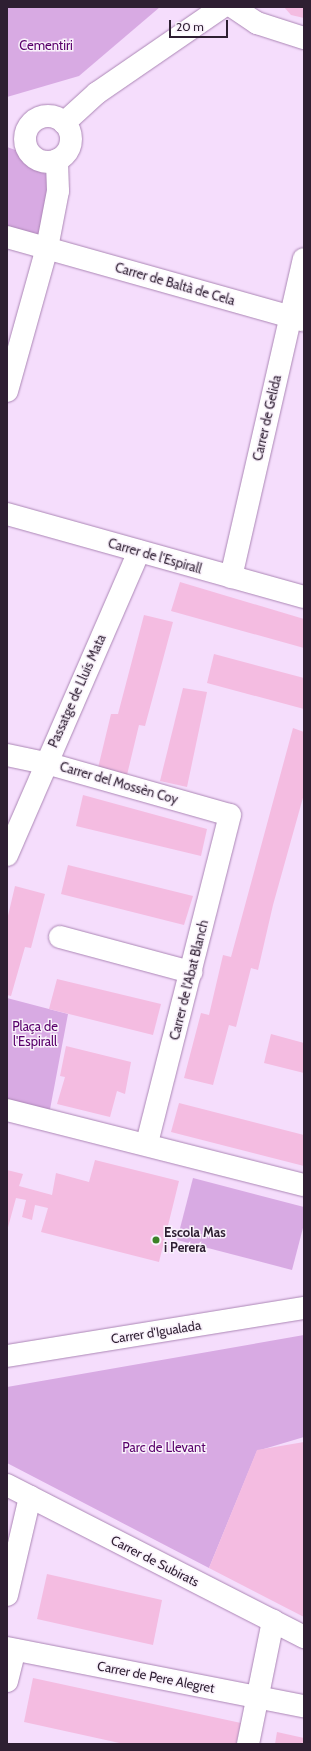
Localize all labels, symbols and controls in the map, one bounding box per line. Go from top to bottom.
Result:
scale bar [171,12,230,38]
text: 20 m [176,19,204,34]
park label: Cementiri [19,37,73,53]
street label: Carrer de Baltà de Cela [113,259,237,309]
street label: Carrer de Gelida [250,374,284,462]
street label: Carrer de l'Espirall [106,535,204,577]
street label: Passatge de Lluís Mata [45,632,109,750]
street label: Carrer del Mossèn Coy [58,759,180,807]
street label: Carrer de l'Abat Blanch [167,918,211,1042]
park label: Plaça de l'Espirall [12,1019,58,1050]
place label: Escola Mas i Perera [164,1225,226,1256]
marker: Escola Mas i Perera [151,1235,161,1245]
street label: Carrer d'Igualada [110,1317,202,1347]
park label: Parc de Llevant [122,1439,206,1455]
street label: Carrer de Subirats [108,1532,202,1590]
street label: Carrer de Pere Alegret [96,1658,216,1696]

